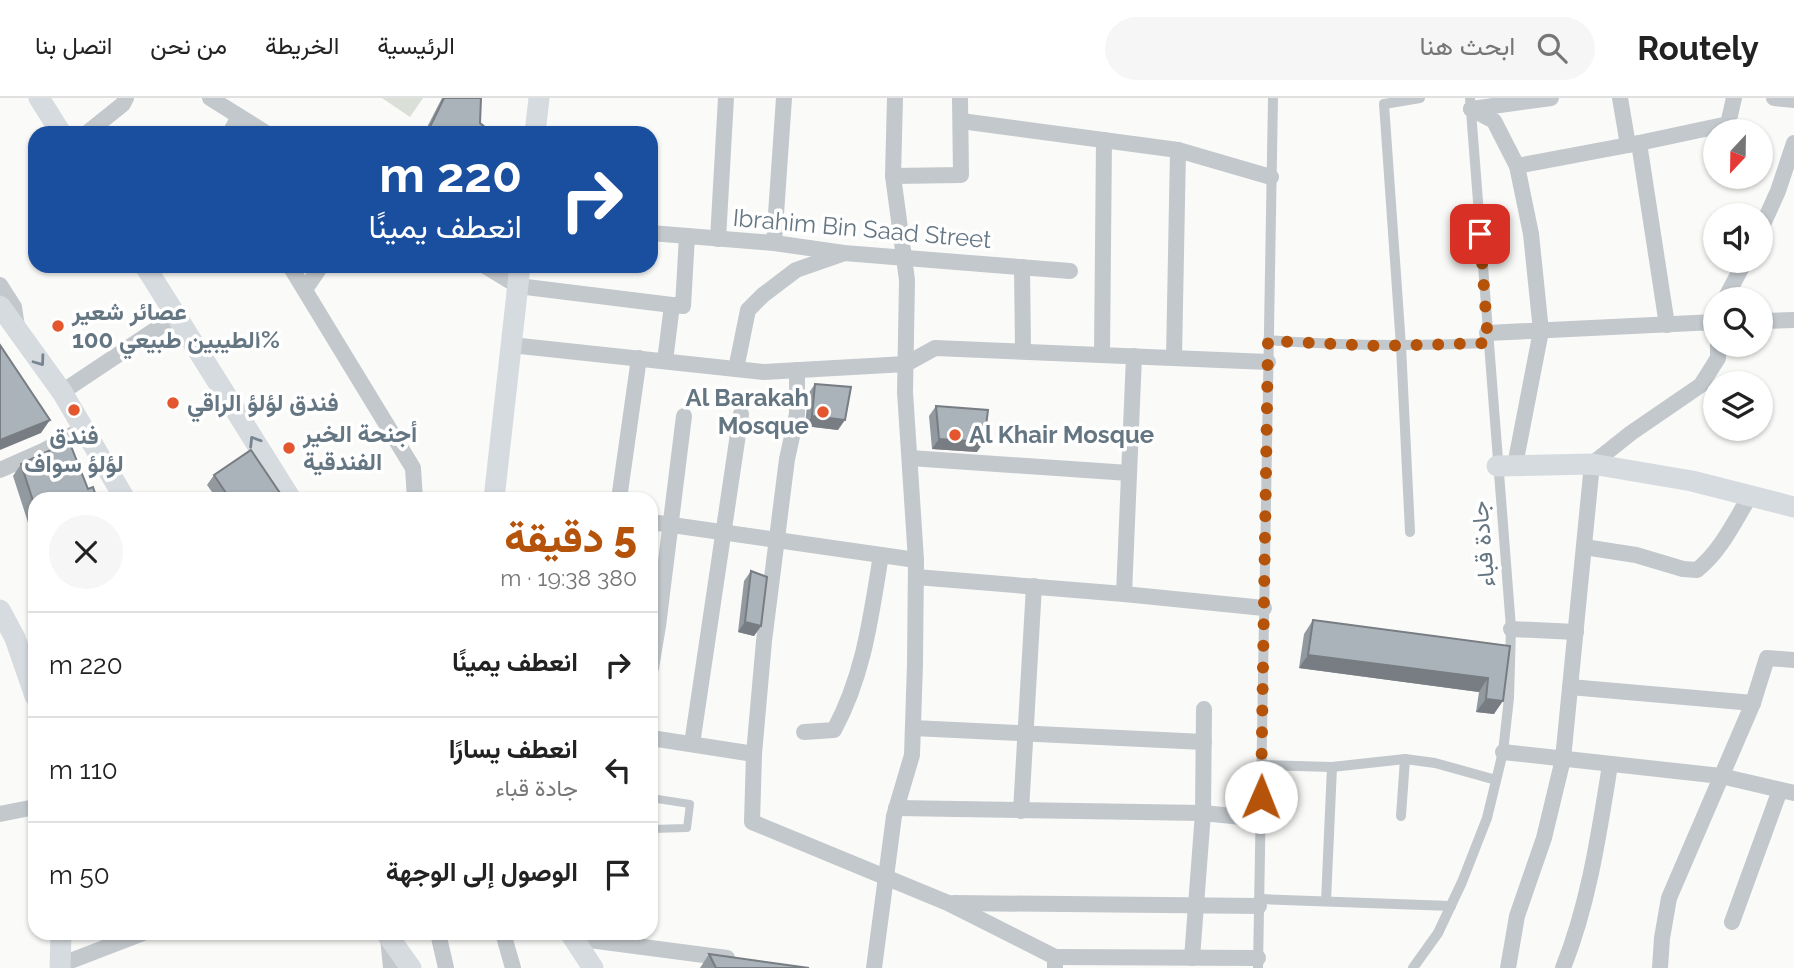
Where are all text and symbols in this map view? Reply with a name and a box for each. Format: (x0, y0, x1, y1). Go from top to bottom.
search box (1105, 17, 1595, 80)
icon: search (1533, 29, 1571, 67)
text: Routely (1637, 29, 1759, 68)
text: اتصل بنا (35, 31, 112, 60)
text: من نحن (150, 31, 227, 60)
text: الخريطة (265, 31, 339, 60)
text: الرئيسية (377, 31, 455, 60)
text: ابحث هنا (1419, 31, 1515, 61)
north arrow (1703, 119, 1773, 189)
map controls (1703, 119, 1773, 441)
text: 220 m (379, 146, 522, 203)
icon: right (546, 154, 637, 245)
street label: Ibrahim Bin Saad Street (732, 203, 992, 254)
button: sound (1703, 203, 1773, 273)
pin (1450, 204, 1510, 264)
text: انعطف يمينًا (369, 208, 522, 245)
icon: arrive (1461, 215, 1499, 253)
button: search (1703, 287, 1773, 357)
place label: عصائر شعير الطيبين طبيعي 100% (71, 297, 280, 360)
marker: عصائر شعير الطيبين طبيعي 100% (50, 318, 66, 334)
one-way arrow (32, 353, 44, 366)
button: layers (1703, 371, 1773, 441)
place label: Al Barakah Mosque (686, 383, 809, 440)
place label: فندق لؤلؤ الراقي (187, 388, 339, 423)
marker: فندق لؤلؤ الراقي (165, 395, 181, 411)
marker: فندق لؤلؤ سواف (66, 402, 82, 418)
marker: Al Barakah Mosque (815, 404, 831, 420)
place label: أجنحة الخير الفندقية (302, 419, 417, 476)
place label: Al Khair Mosque (969, 420, 1154, 449)
place label: فندق لؤلؤ سواف (24, 421, 124, 479)
marker: Al Khair Mosque (947, 427, 963, 443)
one-way arrow (250, 436, 263, 449)
marker: أجنحة الخير الفندقية (281, 440, 297, 456)
street label: جادة قباء (1464, 500, 1501, 588)
text: 5 دقيقة (504, 513, 637, 562)
button: close (49, 515, 123, 589)
text: 380 m · 19:38 (500, 564, 637, 591)
icon: right (599, 646, 637, 684)
text: انعطف يمينًا (452, 647, 578, 677)
text: 220 m (49, 650, 123, 680)
text: انعطف يسارًا (449, 734, 578, 764)
icon: left (599, 751, 637, 789)
text: 110 m (49, 755, 118, 785)
position arrow (1224, 760, 1298, 834)
text: جادة قباء (495, 774, 578, 801)
icon: arrive (599, 856, 637, 894)
text: الوصول إلى الوجهة (386, 857, 578, 887)
text: 50 m (49, 860, 110, 890)

